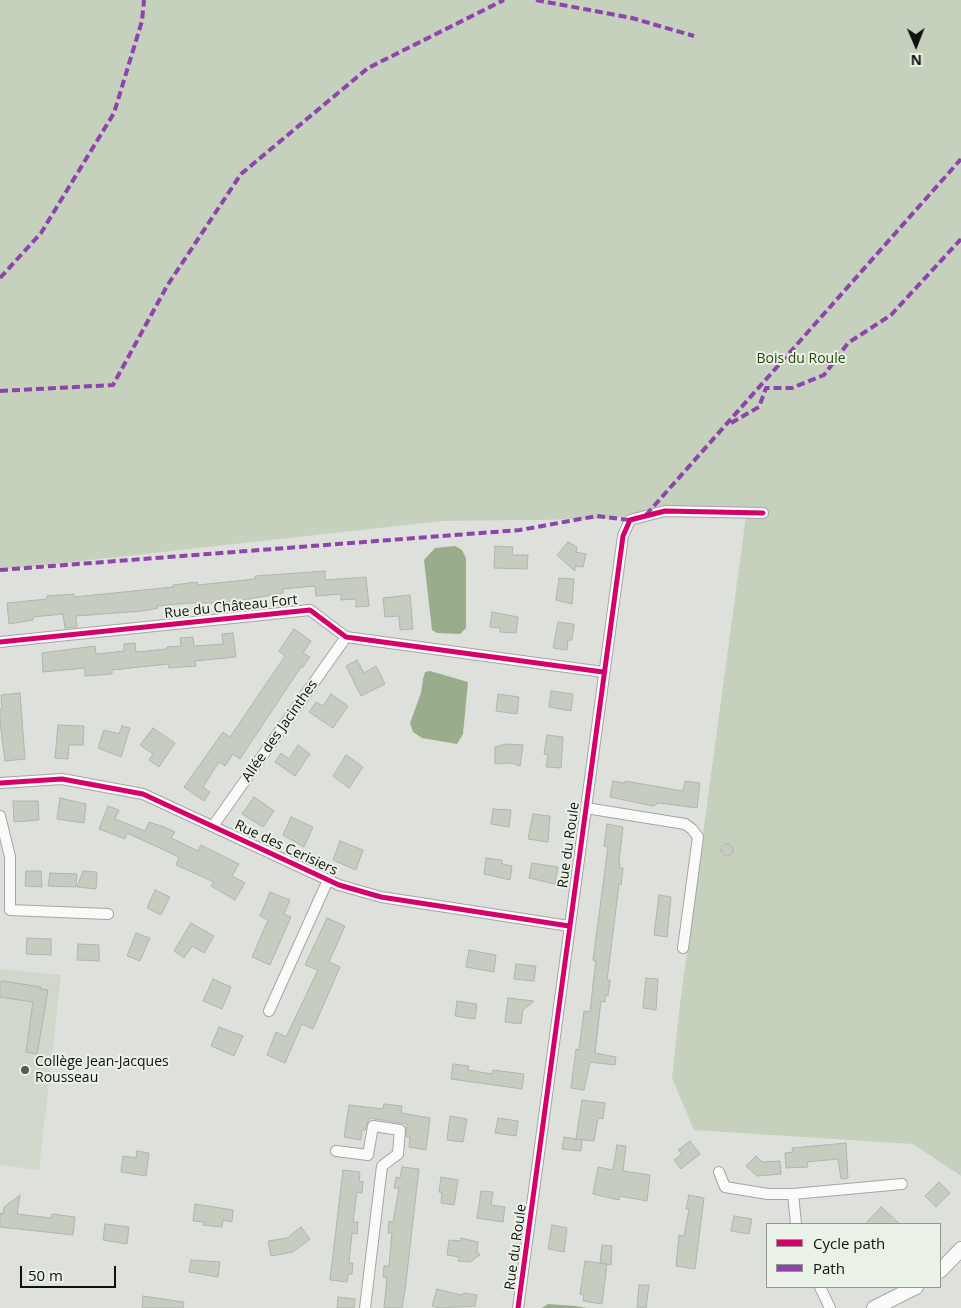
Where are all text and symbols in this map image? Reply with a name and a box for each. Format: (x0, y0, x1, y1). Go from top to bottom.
north arrow (891, 20, 941, 70)
text: N (910, 51, 922, 70)
park label: Bois du Roule (756, 351, 846, 367)
street label: Rue du Château Fort (164, 592, 298, 622)
street label: Allée des Jacinthes (239, 677, 321, 785)
street label: Rue du Roule (555, 801, 583, 889)
street label: Rue des Cerisiers (232, 817, 340, 879)
place label: Collège Jean-Jacques Rousseau (35, 1054, 169, 1086)
marker: Collège Jean-Jacques Rousseau (19, 1064, 31, 1076)
street label: Rue du Roule (502, 1203, 530, 1291)
legend (766, 1223, 941, 1288)
text: Cycle path (813, 1233, 885, 1253)
scale bar (22, 1256, 119, 1288)
text: Path (813, 1258, 845, 1278)
text: 50 m (28, 1265, 63, 1285)

